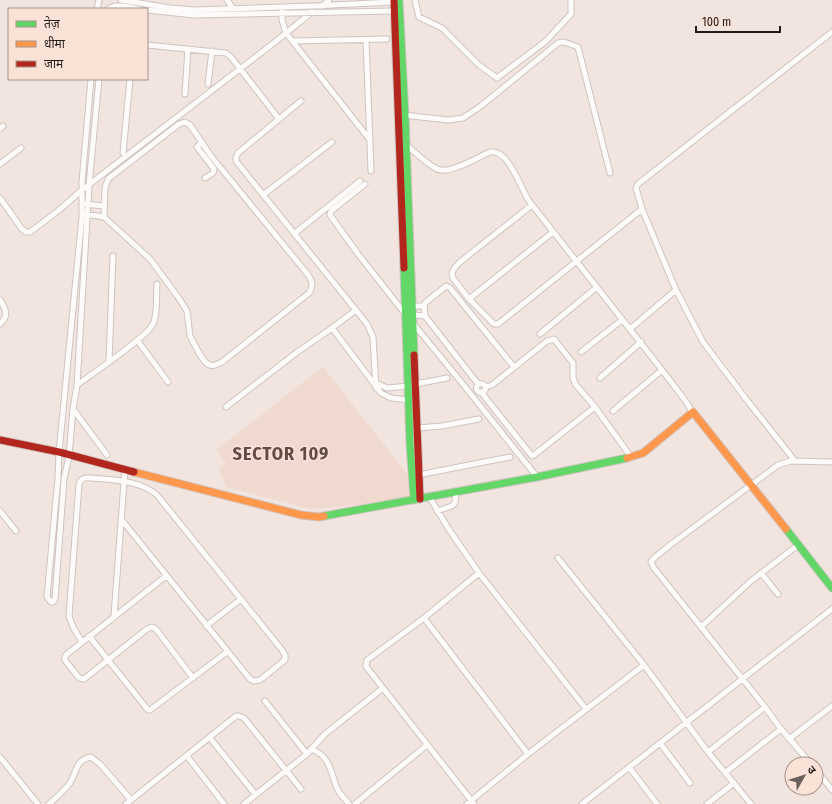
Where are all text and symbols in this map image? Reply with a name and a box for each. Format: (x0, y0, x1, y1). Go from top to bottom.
legend (8, 8, 148, 80)
scale bar (696, 8, 780, 34)
text: 100 m (702, 15, 731, 29)
text: तेज़ (44, 16, 61, 31)
text: धीमा (44, 36, 66, 51)
text: जाम (44, 57, 64, 71)
district label: SECTOR 109 (233, 443, 329, 465)
north arrow (784, 756, 824, 796)
text: उ (804, 763, 819, 777)

